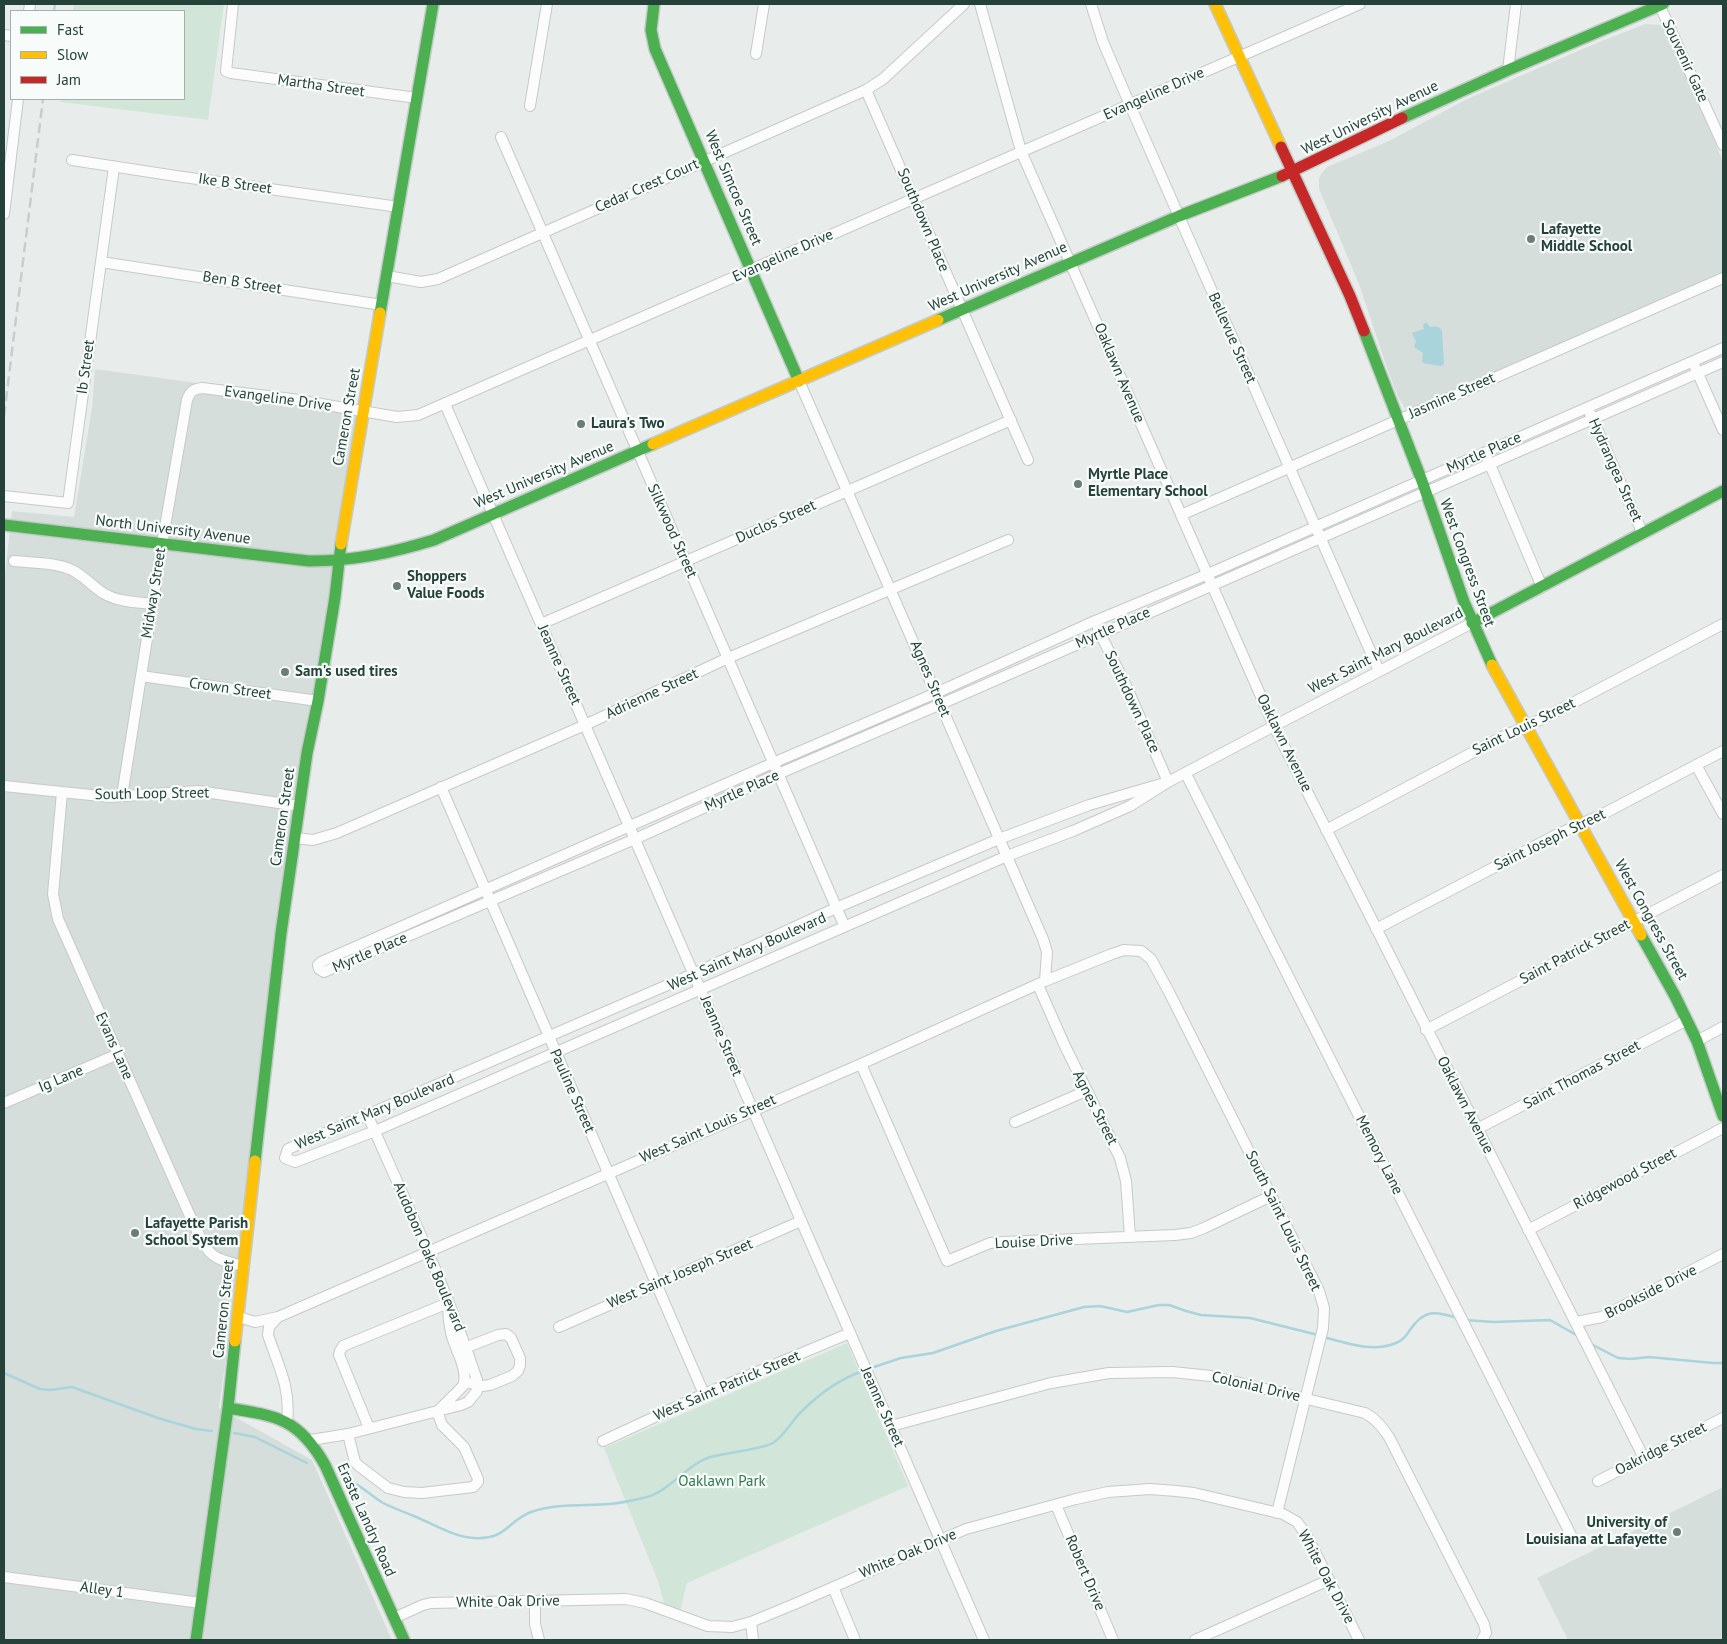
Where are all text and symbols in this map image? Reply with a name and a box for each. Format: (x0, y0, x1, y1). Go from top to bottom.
legend (10, 10, 185, 100)
street label: Souvenir Gate (1658, 17, 1712, 105)
text: Fast (57, 20, 84, 39)
text: Slow (57, 45, 88, 64)
street label: Evangeline Drive (1101, 64, 1207, 124)
text: Jam (57, 70, 81, 89)
street label: Martha Street (276, 71, 366, 101)
street label: West University Avenue (1299, 77, 1441, 159)
street label: West Simcoe Street (701, 128, 765, 248)
street label: Cedar Crest Court (592, 155, 702, 217)
street label: Southdown Place (893, 165, 953, 275)
street label: Ike B Street (197, 170, 273, 198)
place label: Lafayette Middle School (1541, 221, 1632, 256)
street label: Evangeline Drive (730, 226, 836, 286)
marker: Lafayette Middle School (1525, 233, 1537, 245)
street label: West University Avenue (926, 238, 1070, 316)
street label: Ben B Street (201, 268, 283, 298)
street label: Bellevue Street (1204, 290, 1260, 386)
street label: Oaklawn Avenue (1090, 320, 1148, 426)
street label: Ib Street (73, 339, 99, 395)
street label: Cameron Street (330, 367, 364, 467)
street label: Jasmine Street (1406, 369, 1498, 423)
street label: Evangeline Drive (223, 383, 333, 415)
place label: Laura's Two (591, 415, 664, 433)
street label: Hydrangea Street (1584, 415, 1646, 525)
marker: Laura's Two (575, 418, 587, 430)
street label: Myrtle Place (1444, 429, 1524, 477)
street label: West University Avenue (472, 437, 616, 513)
place label: Myrtle Place Elementary School (1088, 466, 1208, 501)
marker: Myrtle Place Elementary School (1072, 478, 1084, 490)
street label: Silkwood Street (643, 481, 701, 581)
street label: Duclos Street (733, 496, 819, 548)
street label: West Congress Street (1435, 497, 1499, 629)
street label: North University Avenue (94, 512, 252, 548)
street label: Midway Street (138, 546, 170, 640)
place label: Shoppers Value Foods (407, 568, 485, 603)
marker: Shoppers Value Foods (391, 580, 403, 592)
street label: Myrtle Place (1073, 604, 1153, 652)
street label: West Saint Mary Boulevard (1306, 604, 1466, 698)
street label: Jeanne Street (533, 622, 585, 708)
street label: Agnes Street (906, 638, 954, 720)
street label: Southdown Place (1100, 648, 1164, 756)
place label: Sam's used tires (295, 663, 398, 681)
street label: Adrienne Street (603, 665, 701, 723)
marker: Sam's used tires (279, 666, 291, 678)
street label: Crown Street (188, 674, 272, 704)
street label: Oaklawn Avenue (1253, 691, 1315, 795)
street label: Saint Louis Street (1470, 694, 1578, 760)
street label: Cameron Street (267, 767, 299, 867)
street label: Myrtle Place (702, 767, 782, 815)
street label: South Loop Street (94, 784, 210, 804)
street label: Saint Joseph Street (1491, 805, 1609, 875)
street label: West Congress Street (1610, 857, 1692, 983)
street label: West Saint Mary Boulevard (665, 909, 829, 995)
street label: Saint Patrick Street (1517, 915, 1633, 989)
street label: Myrtle Place (330, 929, 410, 977)
street label: Jeanne Street (696, 993, 746, 1079)
street label: Evans Lane (91, 1009, 137, 1083)
street label: Saint Thomas Street (1521, 1037, 1643, 1113)
street label: Pauline Street (545, 1046, 599, 1136)
street label: Oaklawn Avenue (1433, 1053, 1497, 1157)
street label: Ig Lane (36, 1062, 86, 1096)
street label: Agnes Street (1069, 1068, 1121, 1148)
street label: West Saint Mary Boulevard (293, 1070, 457, 1154)
street label: West Saint Louis Street (637, 1091, 779, 1167)
street label: Memory Lane (1351, 1112, 1407, 1198)
street label: Ridgewood Street (1571, 1144, 1679, 1214)
street label: South Saint Louis Street (1241, 1148, 1325, 1294)
street label: Audobon Oaks Boulevard (389, 1179, 469, 1335)
place label: Lafayette Parish School System (145, 1215, 248, 1250)
marker: Lafayette Parish School System (129, 1227, 141, 1239)
street label: Louise Drive (994, 1231, 1074, 1253)
street label: West Saint Joseph Street (604, 1235, 756, 1313)
street label: Cameron Street (210, 1259, 238, 1359)
street label: Brookside Drive (1602, 1261, 1700, 1323)
street label: West Saint Patrick Street (651, 1347, 803, 1425)
street label: Jeanne Street (856, 1364, 908, 1450)
street label: Colonial Drive (1210, 1368, 1302, 1406)
street label: Oakridge Street (1612, 1418, 1710, 1480)
street label: Eraste Landry Road (333, 1460, 399, 1580)
park label: Oaklawn Park (678, 1473, 766, 1491)
place label: University of Louisiana at Lafayette (1526, 1514, 1667, 1549)
street label: White Oak Drive (857, 1525, 959, 1583)
marker: University of Louisiana at Lafayette (1671, 1526, 1683, 1538)
street label: White Oak Drive (1294, 1527, 1358, 1627)
street label: Robert Drive (1061, 1533, 1109, 1613)
street label: Alley 1 (79, 1578, 125, 1602)
street label: White Oak Drive (456, 1592, 560, 1612)

